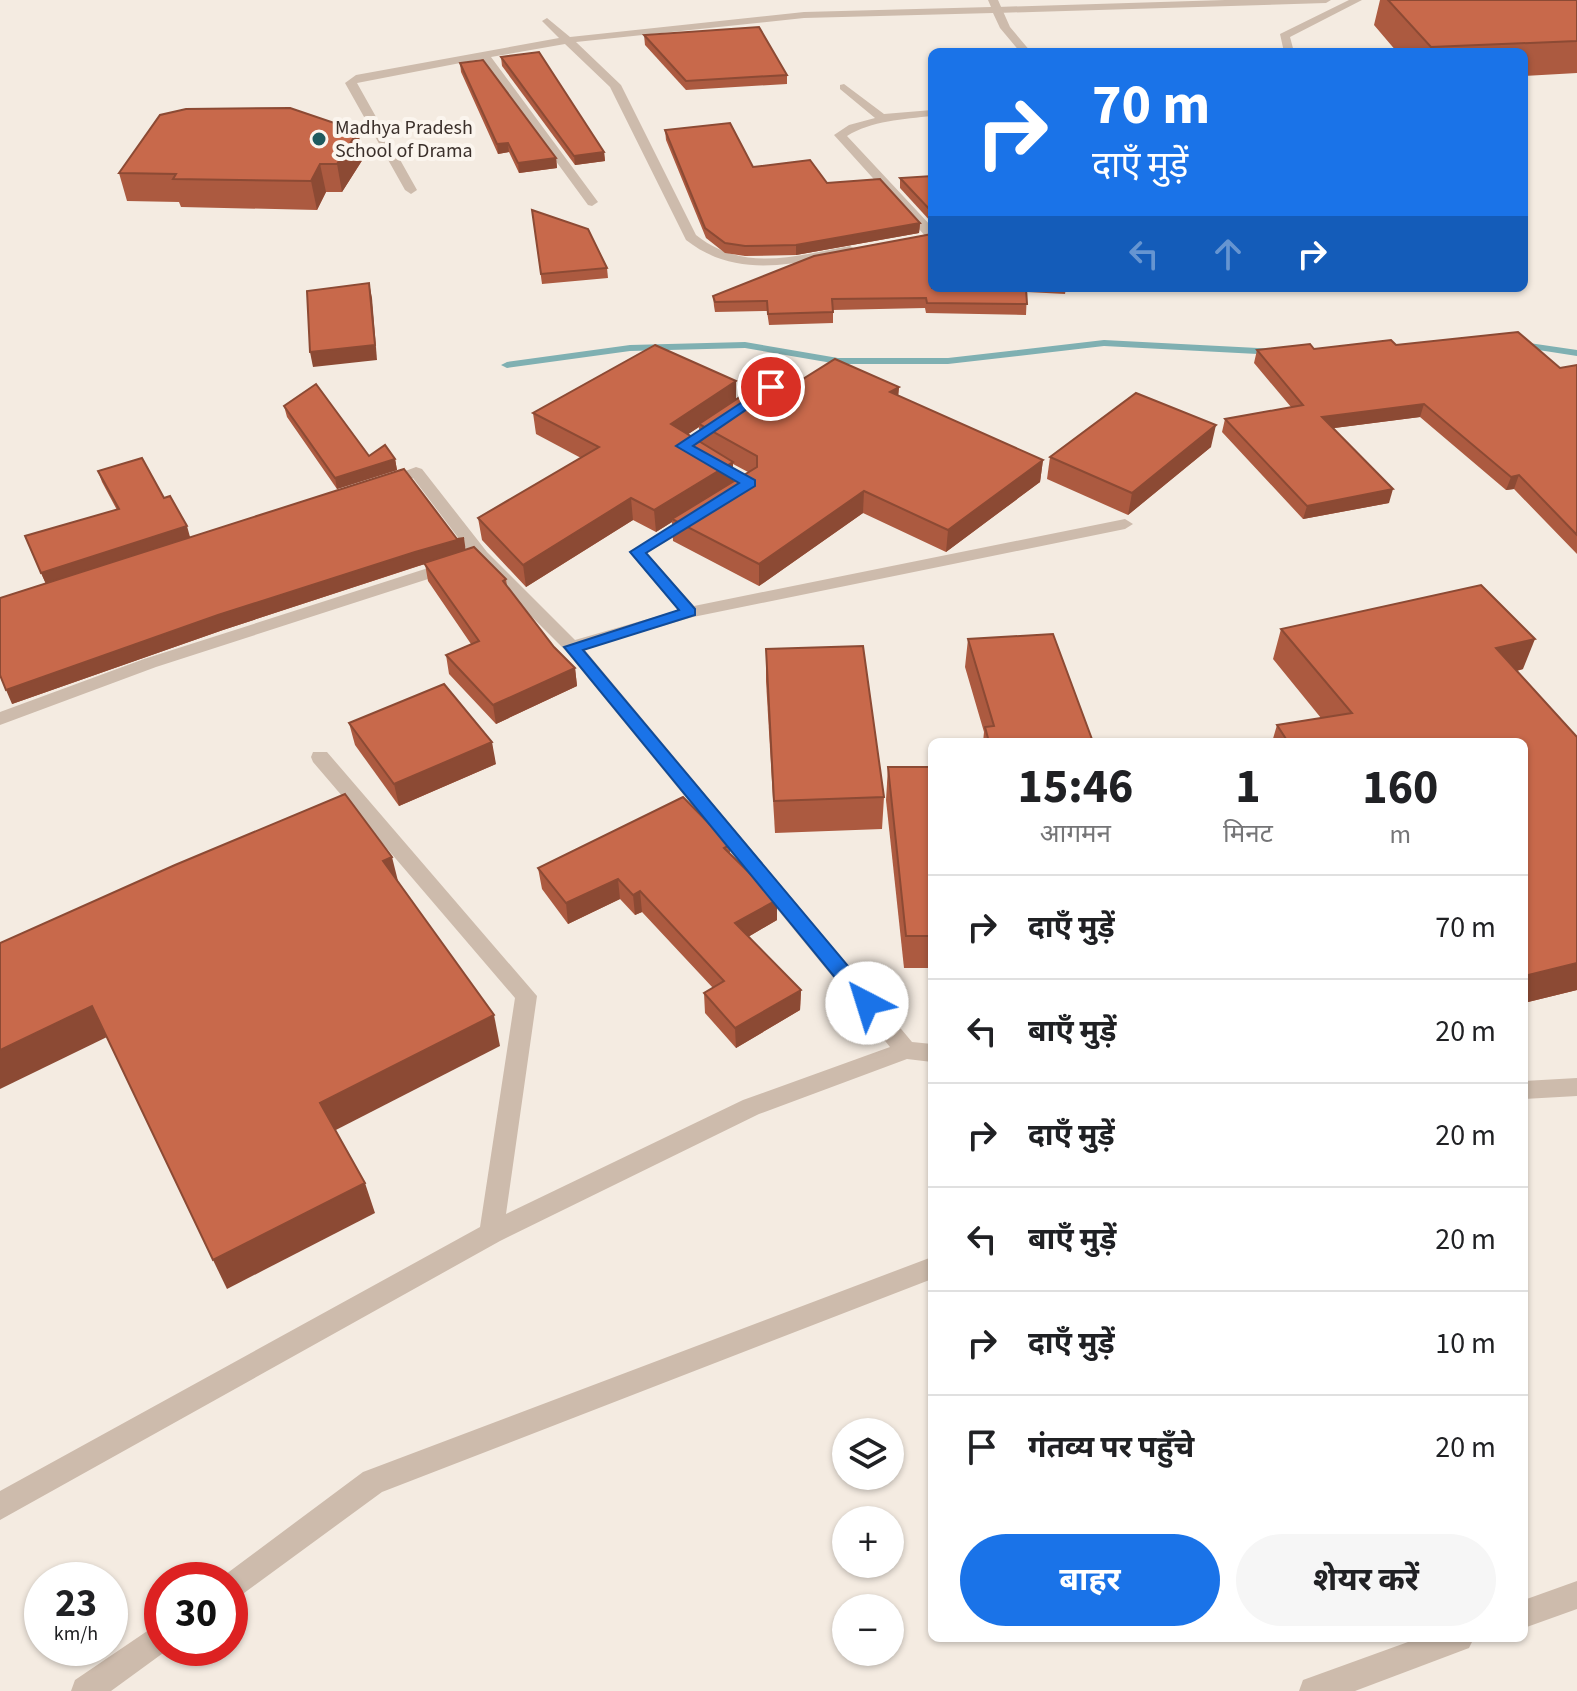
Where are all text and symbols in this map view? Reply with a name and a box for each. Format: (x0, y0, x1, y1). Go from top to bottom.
text: 70 m (1092, 66, 1210, 145)
icon: right (960, 80, 1064, 184)
place label: Madhya Pradesh School of Drama (335, 114, 473, 165)
marker: Madhya Pradesh School of Drama (310, 130, 328, 148)
text: दाएँ मुड़ें (1092, 140, 1188, 191)
icon: left (1122, 232, 1166, 276)
icon: ahead (1206, 232, 1250, 276)
icon: right (1290, 232, 1334, 276)
pin (737, 353, 805, 421)
icon: arrive (749, 365, 793, 409)
text: 15:46 (1018, 753, 1133, 821)
text: 1 (1235, 753, 1261, 821)
text: 160 (1362, 754, 1438, 822)
text: आगमन (1040, 815, 1111, 852)
text: मिनट (1223, 815, 1273, 852)
text: m (1390, 816, 1411, 853)
icon: right (960, 905, 1004, 949)
text: दाएँ मुड़ें (1028, 906, 1115, 949)
text: 70 m (1435, 906, 1496, 949)
position arrow (825, 961, 909, 1045)
icon: left (960, 1009, 1004, 1053)
text: बाएँ मुड़ें (1028, 1010, 1116, 1053)
text: 20 m (1435, 1010, 1496, 1053)
icon: right (960, 1113, 1004, 1157)
text: दाएँ मुड़ें (1028, 1114, 1115, 1157)
text: 20 m (1435, 1114, 1496, 1157)
icon: left (960, 1217, 1004, 1261)
text: बाएँ मुड़ें (1028, 1218, 1116, 1261)
text: 20 m (1435, 1218, 1496, 1261)
icon: right (960, 1321, 1004, 1365)
text: दाएँ मुड़ें (1028, 1322, 1115, 1365)
text: 10 m (1435, 1322, 1496, 1365)
map controls (832, 1418, 904, 1666)
button: layers (832, 1418, 904, 1490)
icon: arrive (960, 1425, 1004, 1469)
text: गंतव्य पर पहुँचे (1028, 1426, 1194, 1469)
text: 20 m (1435, 1426, 1496, 1469)
button: + (832, 1506, 904, 1578)
button: बाहर (960, 1534, 1220, 1626)
button: शेयर करें (1236, 1534, 1496, 1626)
speed limit sign: 30 (144, 1562, 248, 1666)
text: 23 (55, 1575, 97, 1632)
button: − (832, 1594, 904, 1666)
text: km/h (54, 1620, 98, 1648)

